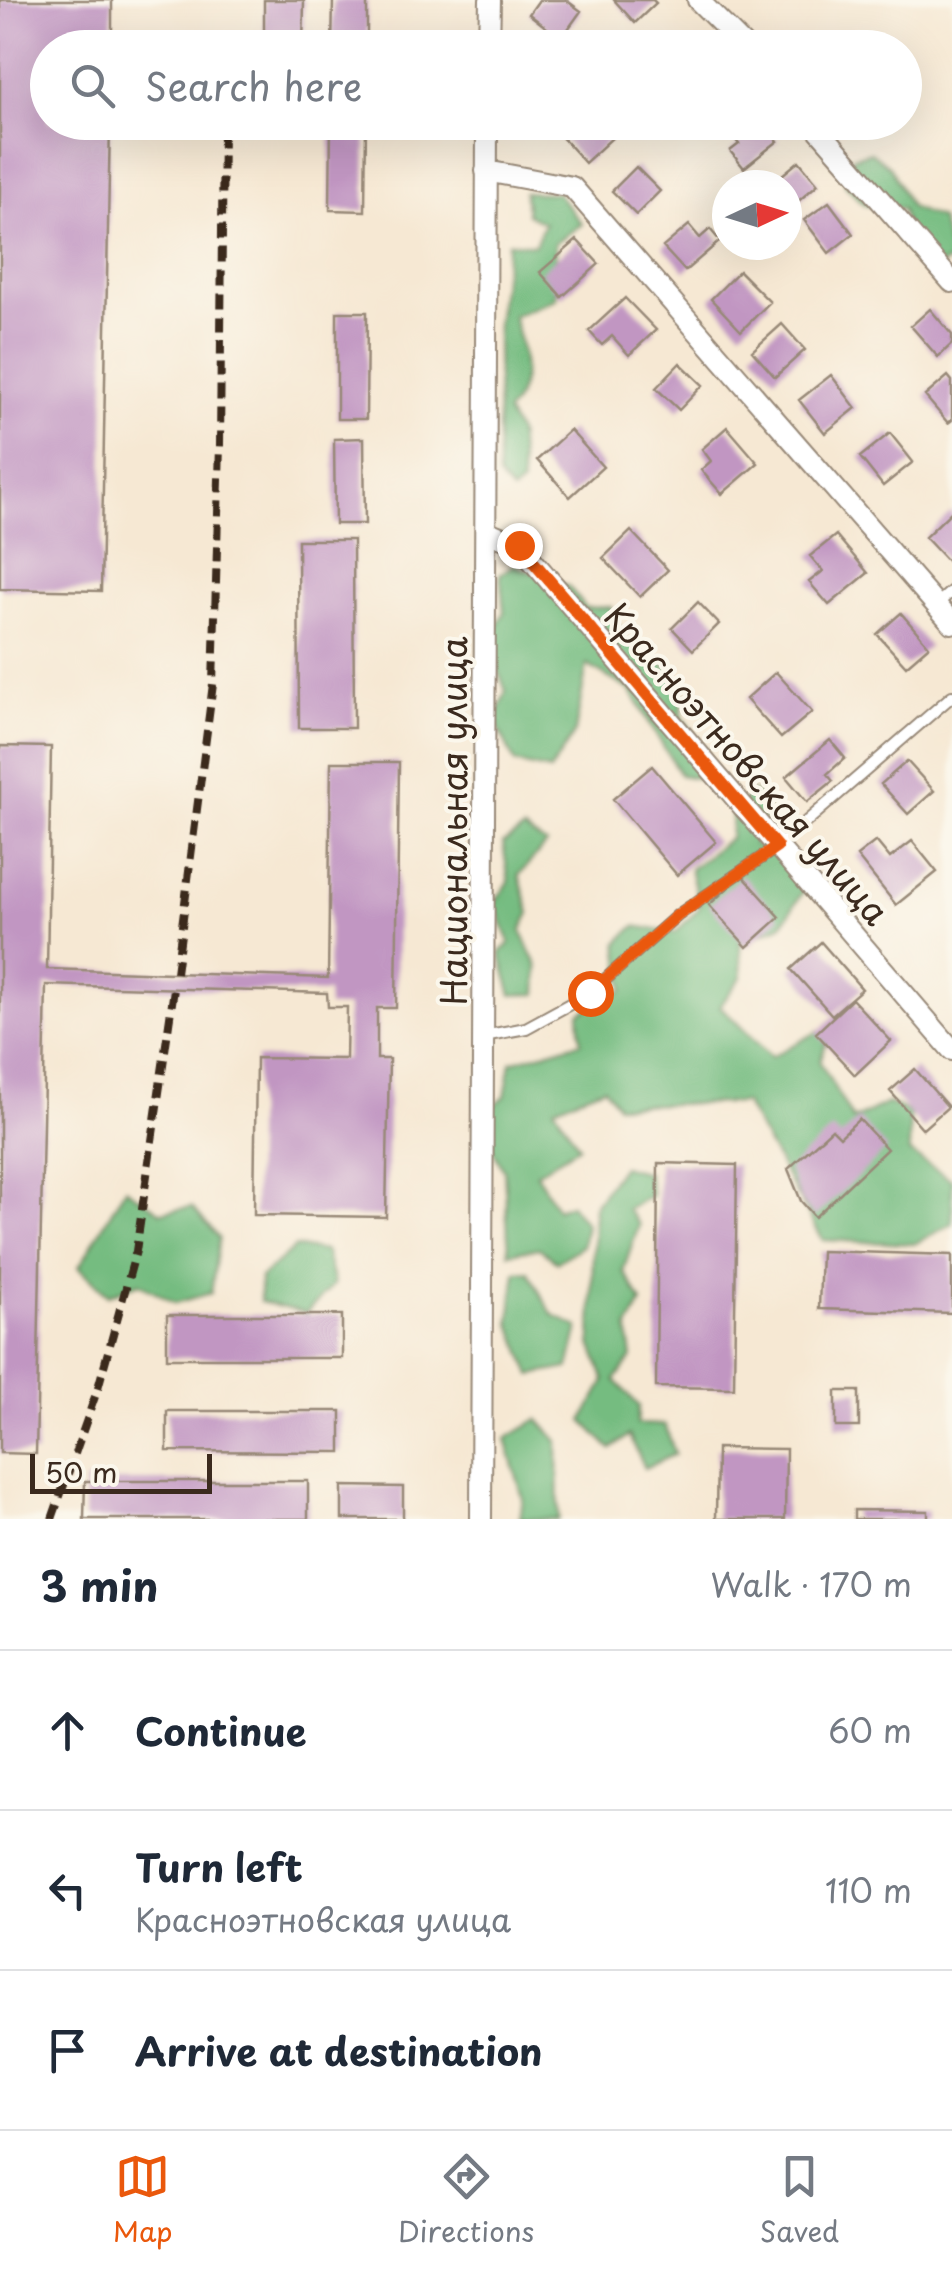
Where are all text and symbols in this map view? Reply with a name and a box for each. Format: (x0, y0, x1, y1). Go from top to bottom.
search box (30, 30, 922, 140)
text: Search here (145, 57, 362, 114)
icon: search (65, 58, 120, 113)
north arrow (712, 170, 802, 260)
route end (497, 523, 543, 569)
street label: Красноэтновская улица (593, 590, 903, 936)
street label: Национальная улица (426, 636, 479, 1006)
route start (568, 971, 614, 1017)
scale bar (30, 1449, 212, 1494)
text: 50 m (45, 1450, 118, 1493)
text: 3 min (40, 1553, 158, 1616)
text: Walk · 170 m (710, 1560, 912, 1608)
text: Continue (135, 1702, 306, 1759)
icon: ahead (40, 1703, 95, 1758)
text: 60 m (828, 1706, 912, 1754)
text: Turn left (135, 1838, 303, 1895)
icon: left (40, 1863, 95, 1918)
text: 110 m (825, 1866, 912, 1914)
text: Красноэтновская улица (135, 1895, 511, 1943)
text: Arrive at destination (135, 2022, 543, 2079)
icon: arrive (40, 2023, 95, 2078)
tab: Map (113, 2149, 173, 2252)
tab: Directions (398, 2149, 534, 2252)
tab: Saved (760, 2149, 839, 2252)

